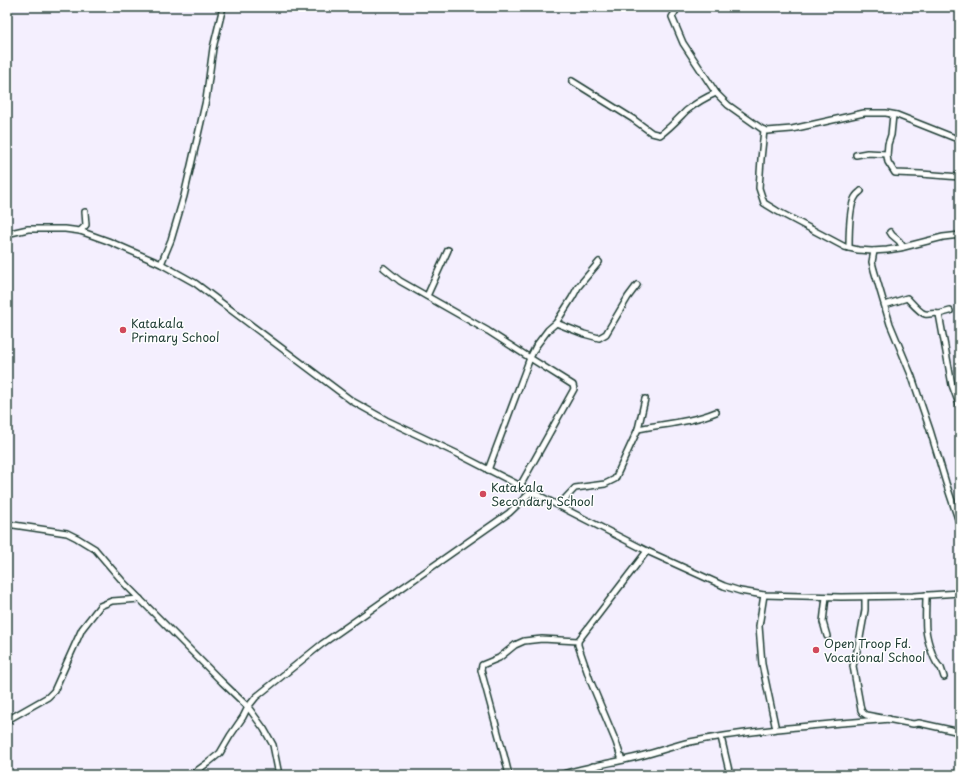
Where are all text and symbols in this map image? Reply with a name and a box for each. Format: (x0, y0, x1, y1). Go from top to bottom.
place label: Katakala Primary School (131, 314, 219, 346)
marker: Katakala Primary School (118, 325, 128, 335)
place label: Katakala Secondary School (491, 478, 594, 510)
marker: Katakala Secondary School (478, 489, 488, 499)
place label: Open Troop Fd. Vocational School (824, 634, 926, 666)
marker: Open Troop Fd. Vocational School (811, 645, 821, 655)

